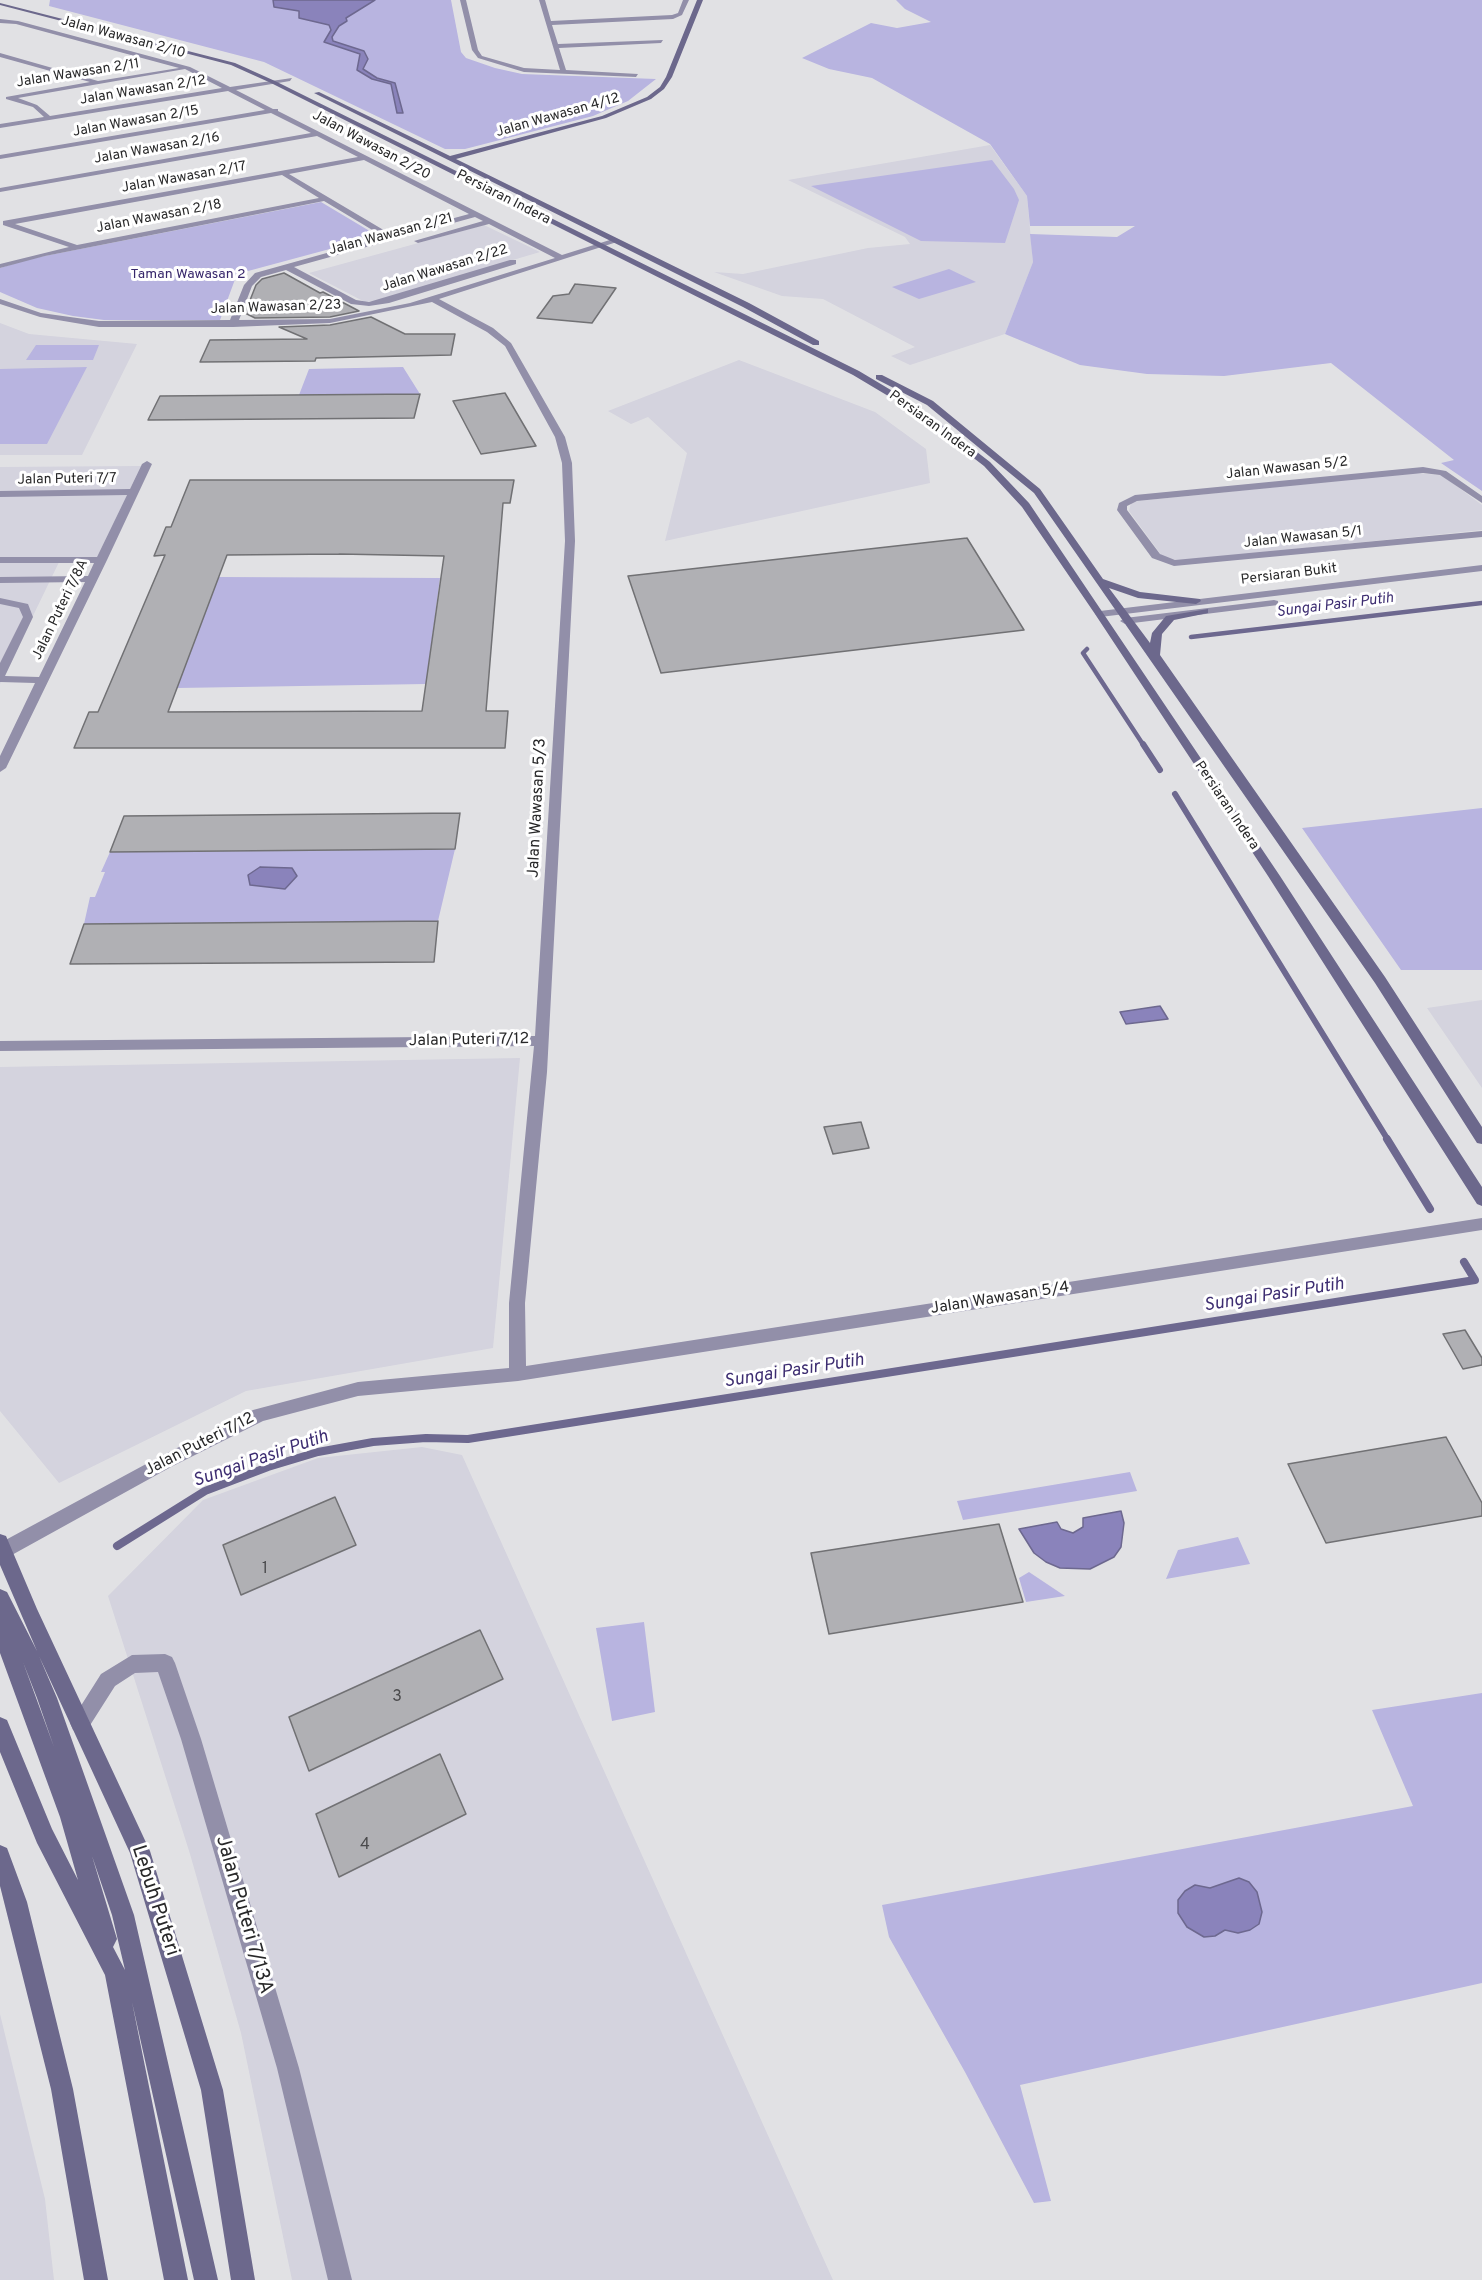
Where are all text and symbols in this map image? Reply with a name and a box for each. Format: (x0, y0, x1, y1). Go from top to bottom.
street label: Jalan Wawasan 2/10 (59, 13, 187, 63)
street label: Jalan Wawasan 2/11 (15, 56, 141, 92)
street label: Jalan Wawasan 2/12 (79, 73, 207, 109)
street label: Jalan Wawasan 4/12 (494, 90, 622, 142)
street label: Jalan Wawasan 2/15 (72, 103, 200, 141)
street label: Jalan Wawasan 2/20 (309, 108, 433, 184)
street label: Jalan Wawasan 2/16 (93, 130, 221, 168)
street label: Jalan Wawasan 2/17 (120, 159, 248, 197)
street label: Persiaran Indera (453, 167, 553, 229)
street label: Jalan Wawasan 2/18 (95, 197, 223, 237)
street label: Jalan Wawasan 2/21 (327, 210, 455, 260)
street label: Jalan Wawasan 2/22 (380, 242, 510, 296)
park label: Taman Wawasan 2 (130, 267, 246, 283)
street label: Jalan Wawasan 2/23 (210, 297, 342, 319)
street label: Persiaran Indera (885, 388, 979, 462)
street label: Jalan Wawasan 5/2 (1225, 454, 1349, 484)
street label: Jalan Puteri 7/7 (17, 471, 117, 489)
street label: Jalan Wawasan 5/1 (1243, 523, 1363, 553)
street label: Jalan Puteri 7/8A (29, 557, 93, 663)
street label: Persiaran Bukit (1240, 561, 1338, 589)
water label: Sungai Pasir Putih (1275, 590, 1395, 622)
street label: Jalan Wawasan 5/3 (525, 738, 551, 878)
street label: Persiaran Indera (1190, 758, 1262, 854)
street label: Jalan Puteri 7/12 (409, 1030, 529, 1052)
water label: Sungai Pasir Putih (1202, 1274, 1346, 1318)
street label: Jalan Wawasan 5/4 (929, 1279, 1071, 1319)
water label: Sungai Pasir Putih (722, 1350, 866, 1394)
street label: Jalan Puteri 7/12 (142, 1409, 258, 1481)
water label: Sungai Pasir Putih (191, 1427, 331, 1493)
house number: 1 (262, 1560, 268, 1580)
house number: 3 (392, 1688, 402, 1708)
street label: Jalan Puteri 7/13A (209, 1833, 277, 1997)
house number: 4 (360, 1836, 370, 1856)
street label: Lebuh Puteri (125, 1843, 183, 1959)

